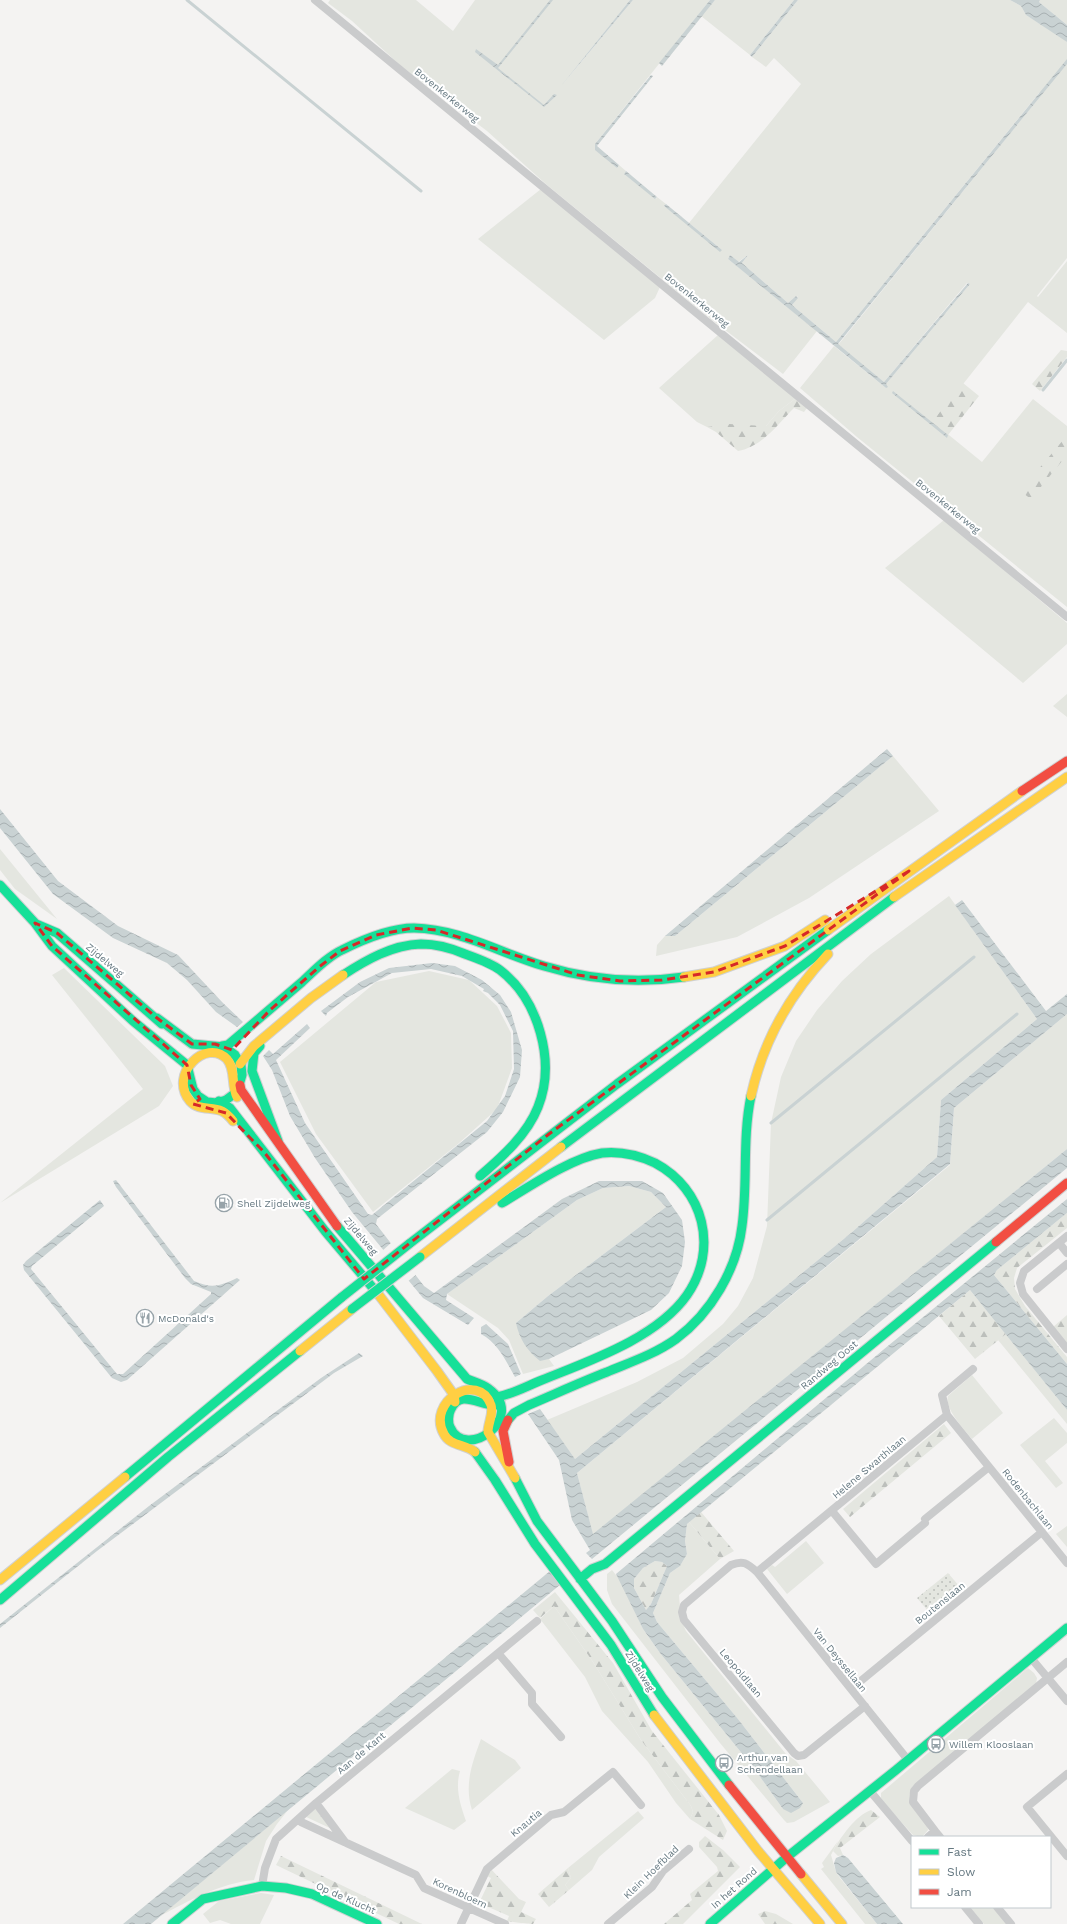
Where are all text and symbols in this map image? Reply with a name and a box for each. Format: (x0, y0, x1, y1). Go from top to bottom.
street label: Bovenkerkerweg (413, 66, 482, 125)
street label: Bovenkerkerweg (663, 271, 732, 330)
street label: Bovenkerkerweg (914, 477, 983, 536)
street label: Zijdelweg (84, 941, 127, 979)
fuel station icon: Shell Zijdelweg (214, 1193, 234, 1213)
place label: Shell Zijdelweg (237, 1198, 311, 1209)
street label: Zijdelweg (342, 1215, 380, 1258)
restaurant icon: McDonald's (135, 1308, 155, 1328)
place label: McDonald's (158, 1313, 214, 1324)
street label: Randweg Oost (798, 1338, 860, 1392)
street label: Helene Swarthlaan (830, 1433, 908, 1501)
street label: Rodenbachlaan (1000, 1466, 1056, 1532)
street label: Boutenslaan (913, 1580, 967, 1626)
street label: Van Deyssellaan (811, 1626, 869, 1694)
street label: Leopoldlaan (718, 1647, 764, 1699)
street label: Zijdelweg (623, 1649, 657, 1694)
street label: Aan de Kant (335, 1729, 388, 1776)
bus stop icon: Willem Klooslaan (926, 1734, 946, 1754)
place label: Willem Klooslaan (949, 1739, 1034, 1750)
place label: Arthur van Schendellaan (737, 1752, 803, 1775)
bus stop icon: Arthur van Schendellaan (714, 1753, 734, 1773)
street label: Knautia (508, 1807, 544, 1839)
legend (911, 1836, 1051, 1908)
street label: Klein Hoefblad (621, 1843, 681, 1901)
text: Fast (947, 1845, 972, 1859)
street label: In het Rond (709, 1865, 759, 1911)
text: Slow (947, 1865, 975, 1879)
street label: Korenbloem (431, 1876, 489, 1910)
street label: Op de Klucht (314, 1880, 378, 1916)
text: Jam (947, 1885, 972, 1899)

